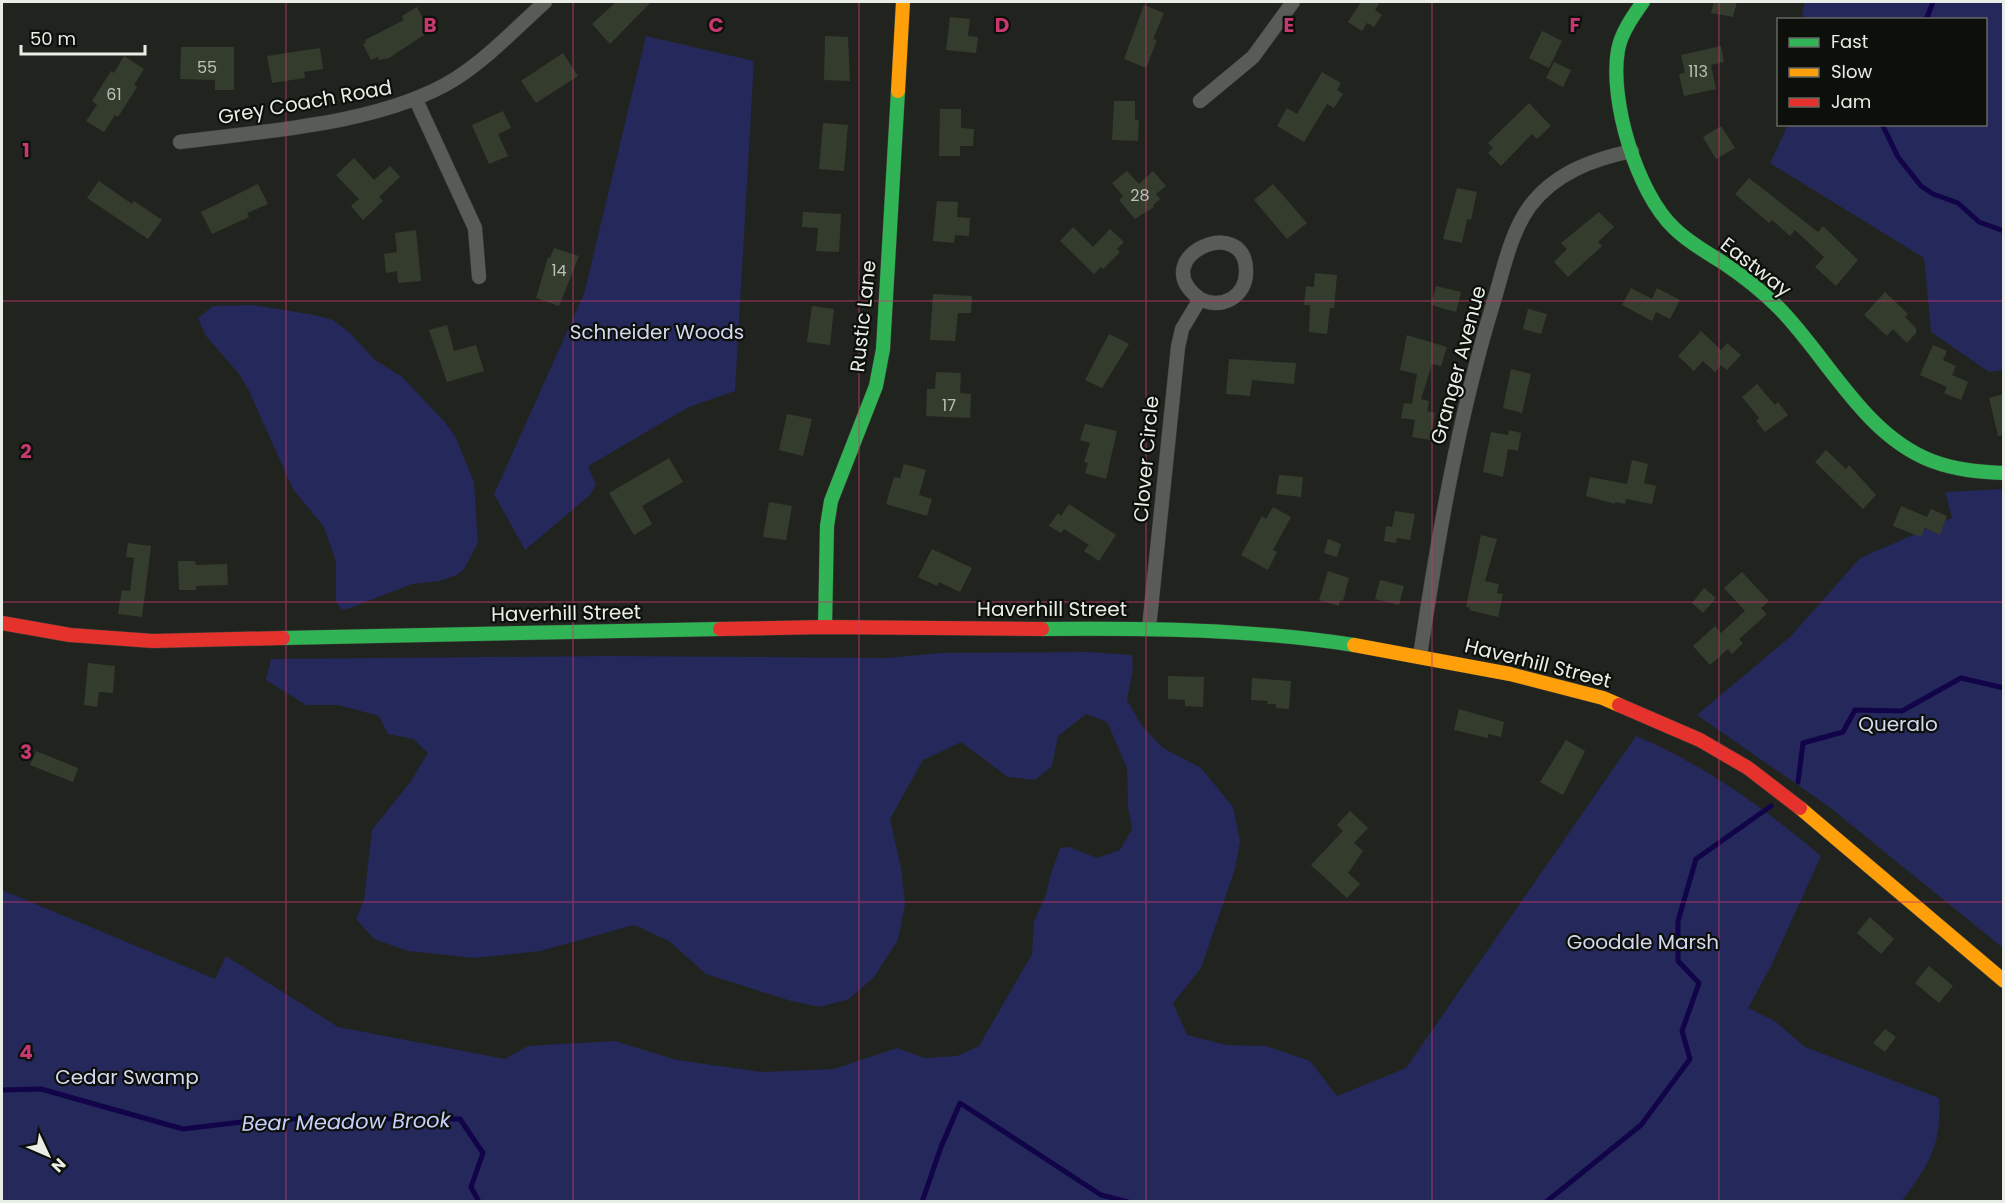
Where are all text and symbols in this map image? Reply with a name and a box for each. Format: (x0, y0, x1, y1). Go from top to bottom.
text: B (423, 11, 437, 39)
text: C (708, 11, 724, 39)
text: D (995, 11, 1009, 39)
text: E (1284, 11, 1294, 39)
text: F (1570, 11, 1581, 39)
scale bar (21, 18, 146, 56)
legend (1777, 18, 1987, 126)
text: 50 m (30, 26, 76, 51)
text: Fast (1831, 29, 1868, 54)
house number: 55 (197, 56, 217, 79)
text: Slow (1831, 59, 1873, 84)
house number: 113 (1688, 60, 1708, 83)
street label: Grey Coach Road (216, 73, 394, 131)
house number: 61 (106, 83, 122, 106)
text: Jam (1831, 89, 1871, 114)
text: 1 (22, 136, 30, 164)
house number: 28 (1130, 184, 1150, 207)
street label: Eastway (1715, 231, 1797, 303)
house number: 14 (551, 259, 567, 282)
street label: Rustic Lane (843, 259, 883, 373)
street label: Granger Avenue (1423, 283, 1493, 447)
park label: Schneider Woods (570, 318, 744, 346)
house number: 17 (942, 394, 956, 417)
street label: Clover Circle (1127, 395, 1165, 523)
text: 2 (20, 437, 32, 465)
street label: Haverhill Street (977, 595, 1127, 623)
street label: Haverhill Street (491, 598, 641, 628)
street label: Haverhill Street (1462, 631, 1614, 695)
park label: Queralo (1858, 710, 1938, 738)
text: 3 (20, 738, 32, 766)
park label: Goodale Marsh (1567, 928, 1719, 956)
text: 4 (19, 1038, 33, 1066)
park label: Cedar Swamp (55, 1063, 199, 1091)
water label: Bear Meadow Brook (241, 1105, 452, 1138)
north arrow (18, 1125, 78, 1185)
text: N (46, 1153, 71, 1177)

